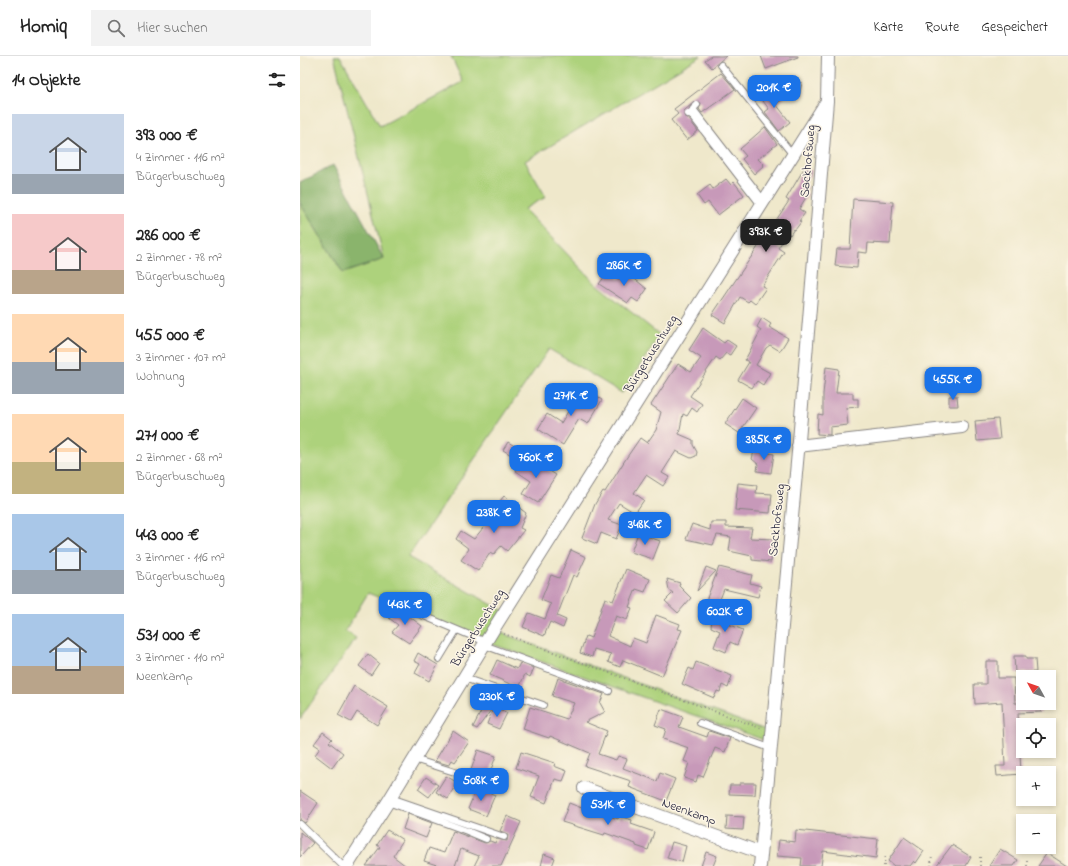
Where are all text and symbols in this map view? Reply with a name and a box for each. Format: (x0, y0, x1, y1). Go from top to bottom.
search box (91, 10, 371, 46)
text: Homiq (20, 14, 67, 41)
icon: search (105, 17, 127, 39)
text: Hier suchen (137, 17, 208, 39)
text: Karte (874, 17, 903, 38)
text: Route (925, 17, 959, 38)
text: Gespeichert (981, 17, 1048, 38)
text: 14 Objekte (12, 68, 80, 93)
icon: filters (266, 69, 288, 91)
pin: 201K € (741, 75, 807, 109)
text: 201K € (757, 78, 791, 97)
text: 393 000 € (136, 123, 198, 148)
street label: Sackhofsweg (795, 124, 822, 198)
icon: home (44, 130, 92, 178)
text: 4 Zimmer · 116 m² (136, 148, 225, 167)
text: Bürgerbuschweg (136, 167, 225, 186)
pin: 393K € (733, 219, 799, 253)
text: 393K € (749, 222, 783, 241)
text: 286 000 € (136, 223, 201, 248)
icon: home (44, 230, 92, 278)
text: 2 Zimmer · 78 m² (136, 248, 222, 267)
pin: 286K € (591, 253, 657, 287)
text: 286K € (606, 256, 642, 275)
text: Bürgerbuschweg (136, 267, 225, 286)
street label: Bürgerbuschweg (619, 311, 684, 398)
text: 455 000 € (136, 323, 205, 348)
icon: home (44, 330, 92, 378)
text: 3 Zimmer · 107 m² (136, 348, 226, 367)
text: Wohnung (136, 367, 185, 386)
pin: 455K € (920, 367, 986, 401)
text: 455K € (934, 370, 972, 389)
pin: 271K € (538, 383, 604, 417)
text: 271K € (554, 386, 588, 405)
text: 271 000 € (136, 423, 199, 448)
pin: 385K € (731, 427, 797, 461)
icon: home (44, 430, 92, 478)
text: 385K € (746, 430, 782, 449)
pin: 760K € (503, 445, 569, 479)
text: 2 Zimmer · 68 m² (136, 448, 223, 467)
text: 760K € (518, 448, 554, 467)
text: Bürgerbuschweg (136, 467, 225, 486)
street label: Sackhofsweg (764, 483, 791, 557)
pin: 238K € (461, 500, 527, 534)
text: 238K € (476, 503, 512, 522)
pin: 348K € (612, 512, 678, 546)
text: 348K € (628, 515, 662, 534)
text: 443 000 € (136, 523, 199, 548)
icon: home (44, 530, 92, 578)
text: 3 Zimmer · 116 m² (136, 548, 225, 567)
text: Bürgerbuschweg (136, 567, 225, 586)
street label: Bürgerbuschweg (446, 585, 511, 672)
pin: 443K € (372, 592, 438, 626)
text: 443K € (388, 595, 422, 614)
pin: 602K € (692, 599, 758, 633)
text: 602K € (707, 602, 743, 621)
text: 531 000 € (136, 623, 201, 648)
icon: home (44, 630, 92, 678)
text: 3 Zimmer · 110 m² (136, 648, 225, 667)
text: Neenkamp (136, 667, 193, 686)
north arrow (1016, 670, 1056, 710)
map controls (1016, 670, 1056, 854)
pin: 230K € (464, 684, 530, 718)
text: 230K € (479, 687, 515, 706)
button: locate (1016, 718, 1056, 758)
button: + (1016, 766, 1056, 806)
pin: 508K € (448, 768, 514, 802)
text: 508K € (463, 771, 499, 790)
pin: 531K € (575, 792, 641, 826)
street label: Neenkamp (659, 793, 719, 831)
text: 531K € (590, 795, 626, 814)
button: − (1016, 814, 1056, 854)

